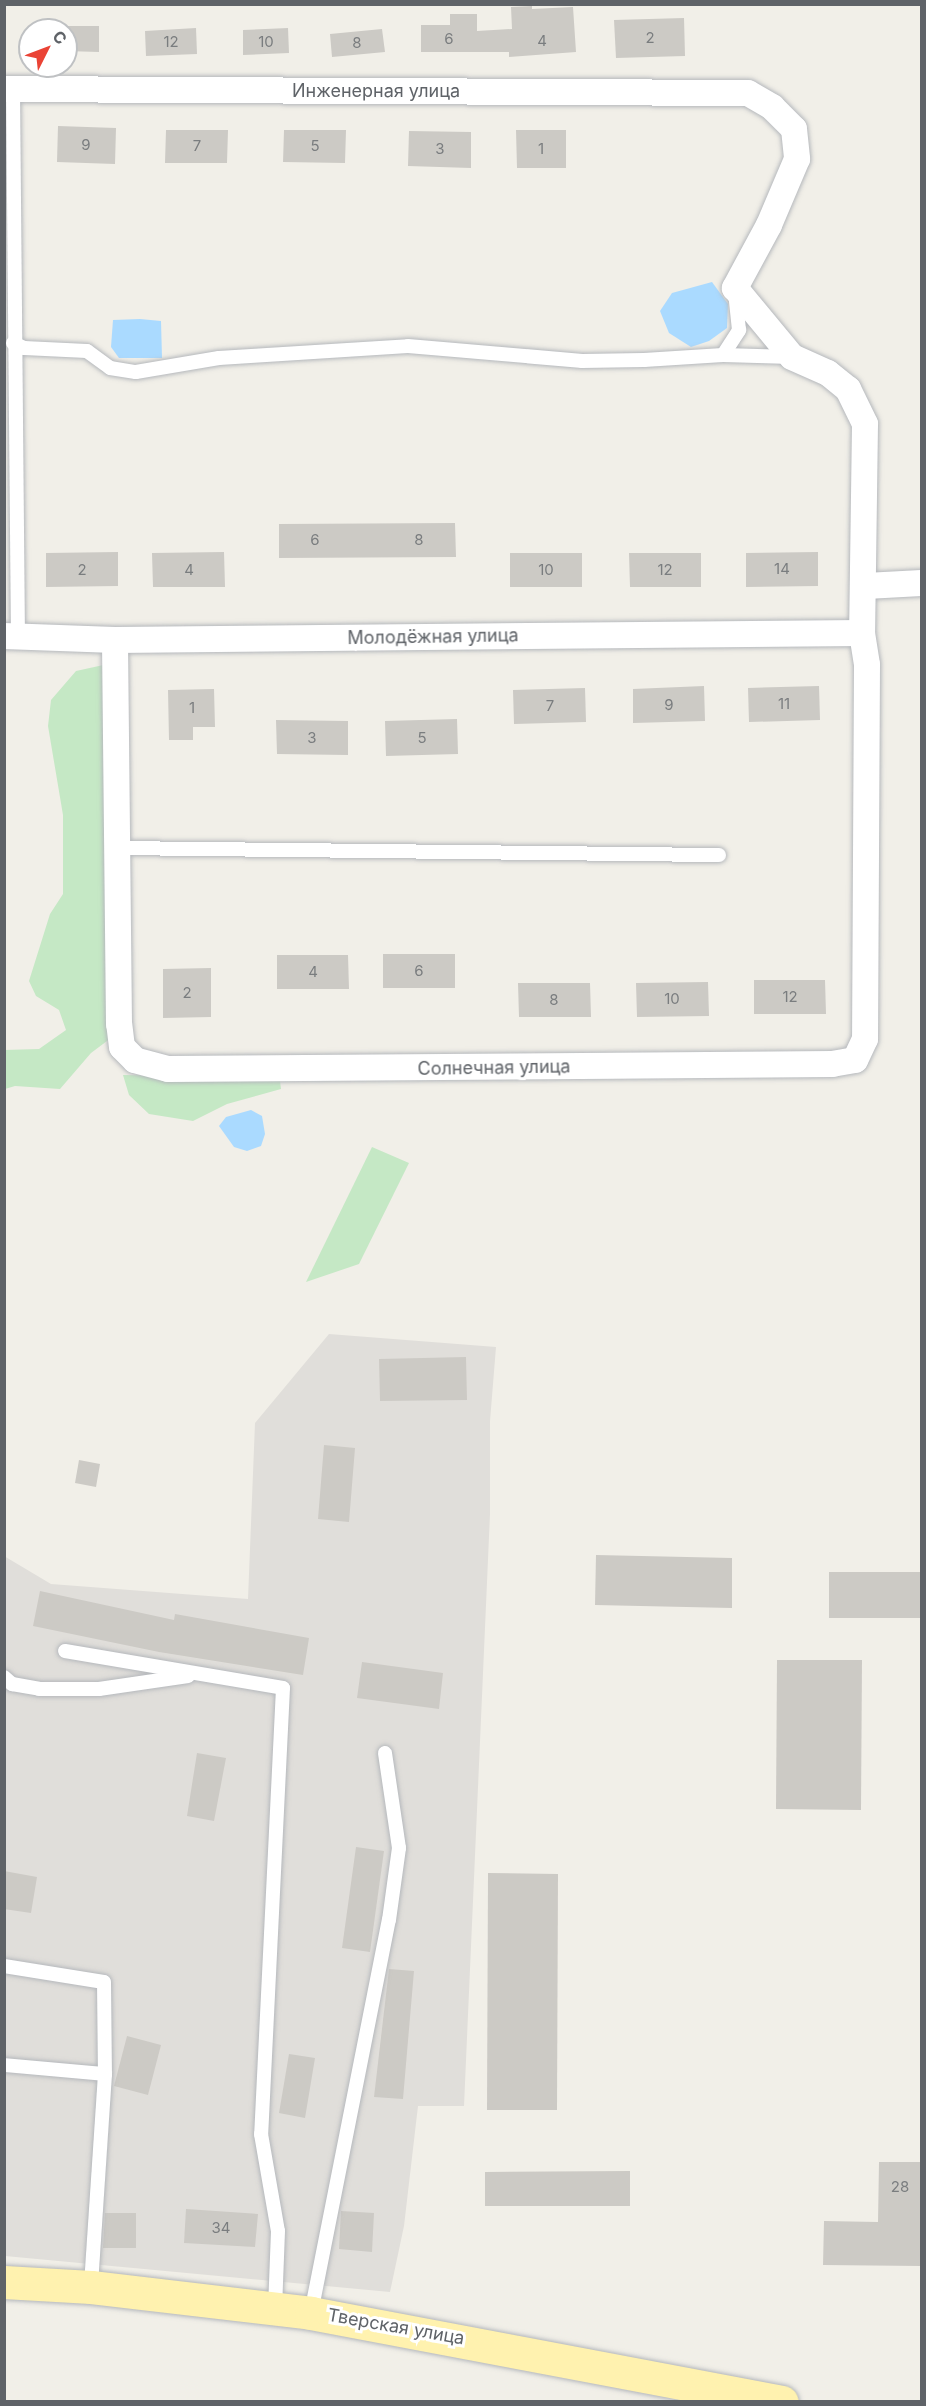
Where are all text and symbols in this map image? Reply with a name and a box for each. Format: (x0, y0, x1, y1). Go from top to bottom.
north arrow (18, 18, 78, 78)
text: С (48, 26, 71, 48)
house number: 2 (645, 29, 655, 47)
house number: 6 (444, 30, 454, 48)
house number: 4 (537, 32, 547, 50)
house number: 12 (163, 33, 179, 51)
house number: 10 (258, 33, 274, 51)
house number: 8 (352, 34, 362, 52)
street label: Инженерная улица (292, 80, 460, 102)
house number: 9 (81, 136, 91, 154)
house number: 7 (193, 137, 201, 155)
house number: 5 (310, 137, 320, 155)
house number: 3 (435, 140, 445, 158)
house number: 1 (538, 140, 544, 158)
house number: 6 (310, 531, 320, 549)
house number: 8 (414, 531, 424, 549)
house number: 14 (774, 560, 790, 578)
house number: 2 (77, 561, 87, 579)
house number: 4 (184, 561, 194, 579)
house number: 10 (538, 561, 554, 579)
house number: 12 (657, 561, 673, 579)
street label: Молодёжная улица (347, 625, 519, 649)
house number: 11 (778, 695, 790, 713)
house number: 9 (664, 696, 674, 714)
house number: 7 (546, 697, 554, 715)
house number: 1 (189, 699, 195, 717)
house number: 3 (307, 729, 317, 747)
house number: 5 (417, 729, 427, 747)
house number: 6 (414, 962, 424, 980)
house number: 4 (308, 963, 318, 981)
house number: 2 (182, 984, 192, 1002)
house number: 12 (782, 988, 798, 1006)
house number: 10 (664, 990, 680, 1008)
house number: 8 (549, 991, 559, 1009)
street label: Солнечная улица (417, 1056, 571, 1080)
house number: 28 (891, 2178, 909, 2196)
house number: 34 (212, 2219, 230, 2237)
street label: Тверская улица (326, 2304, 466, 2350)

